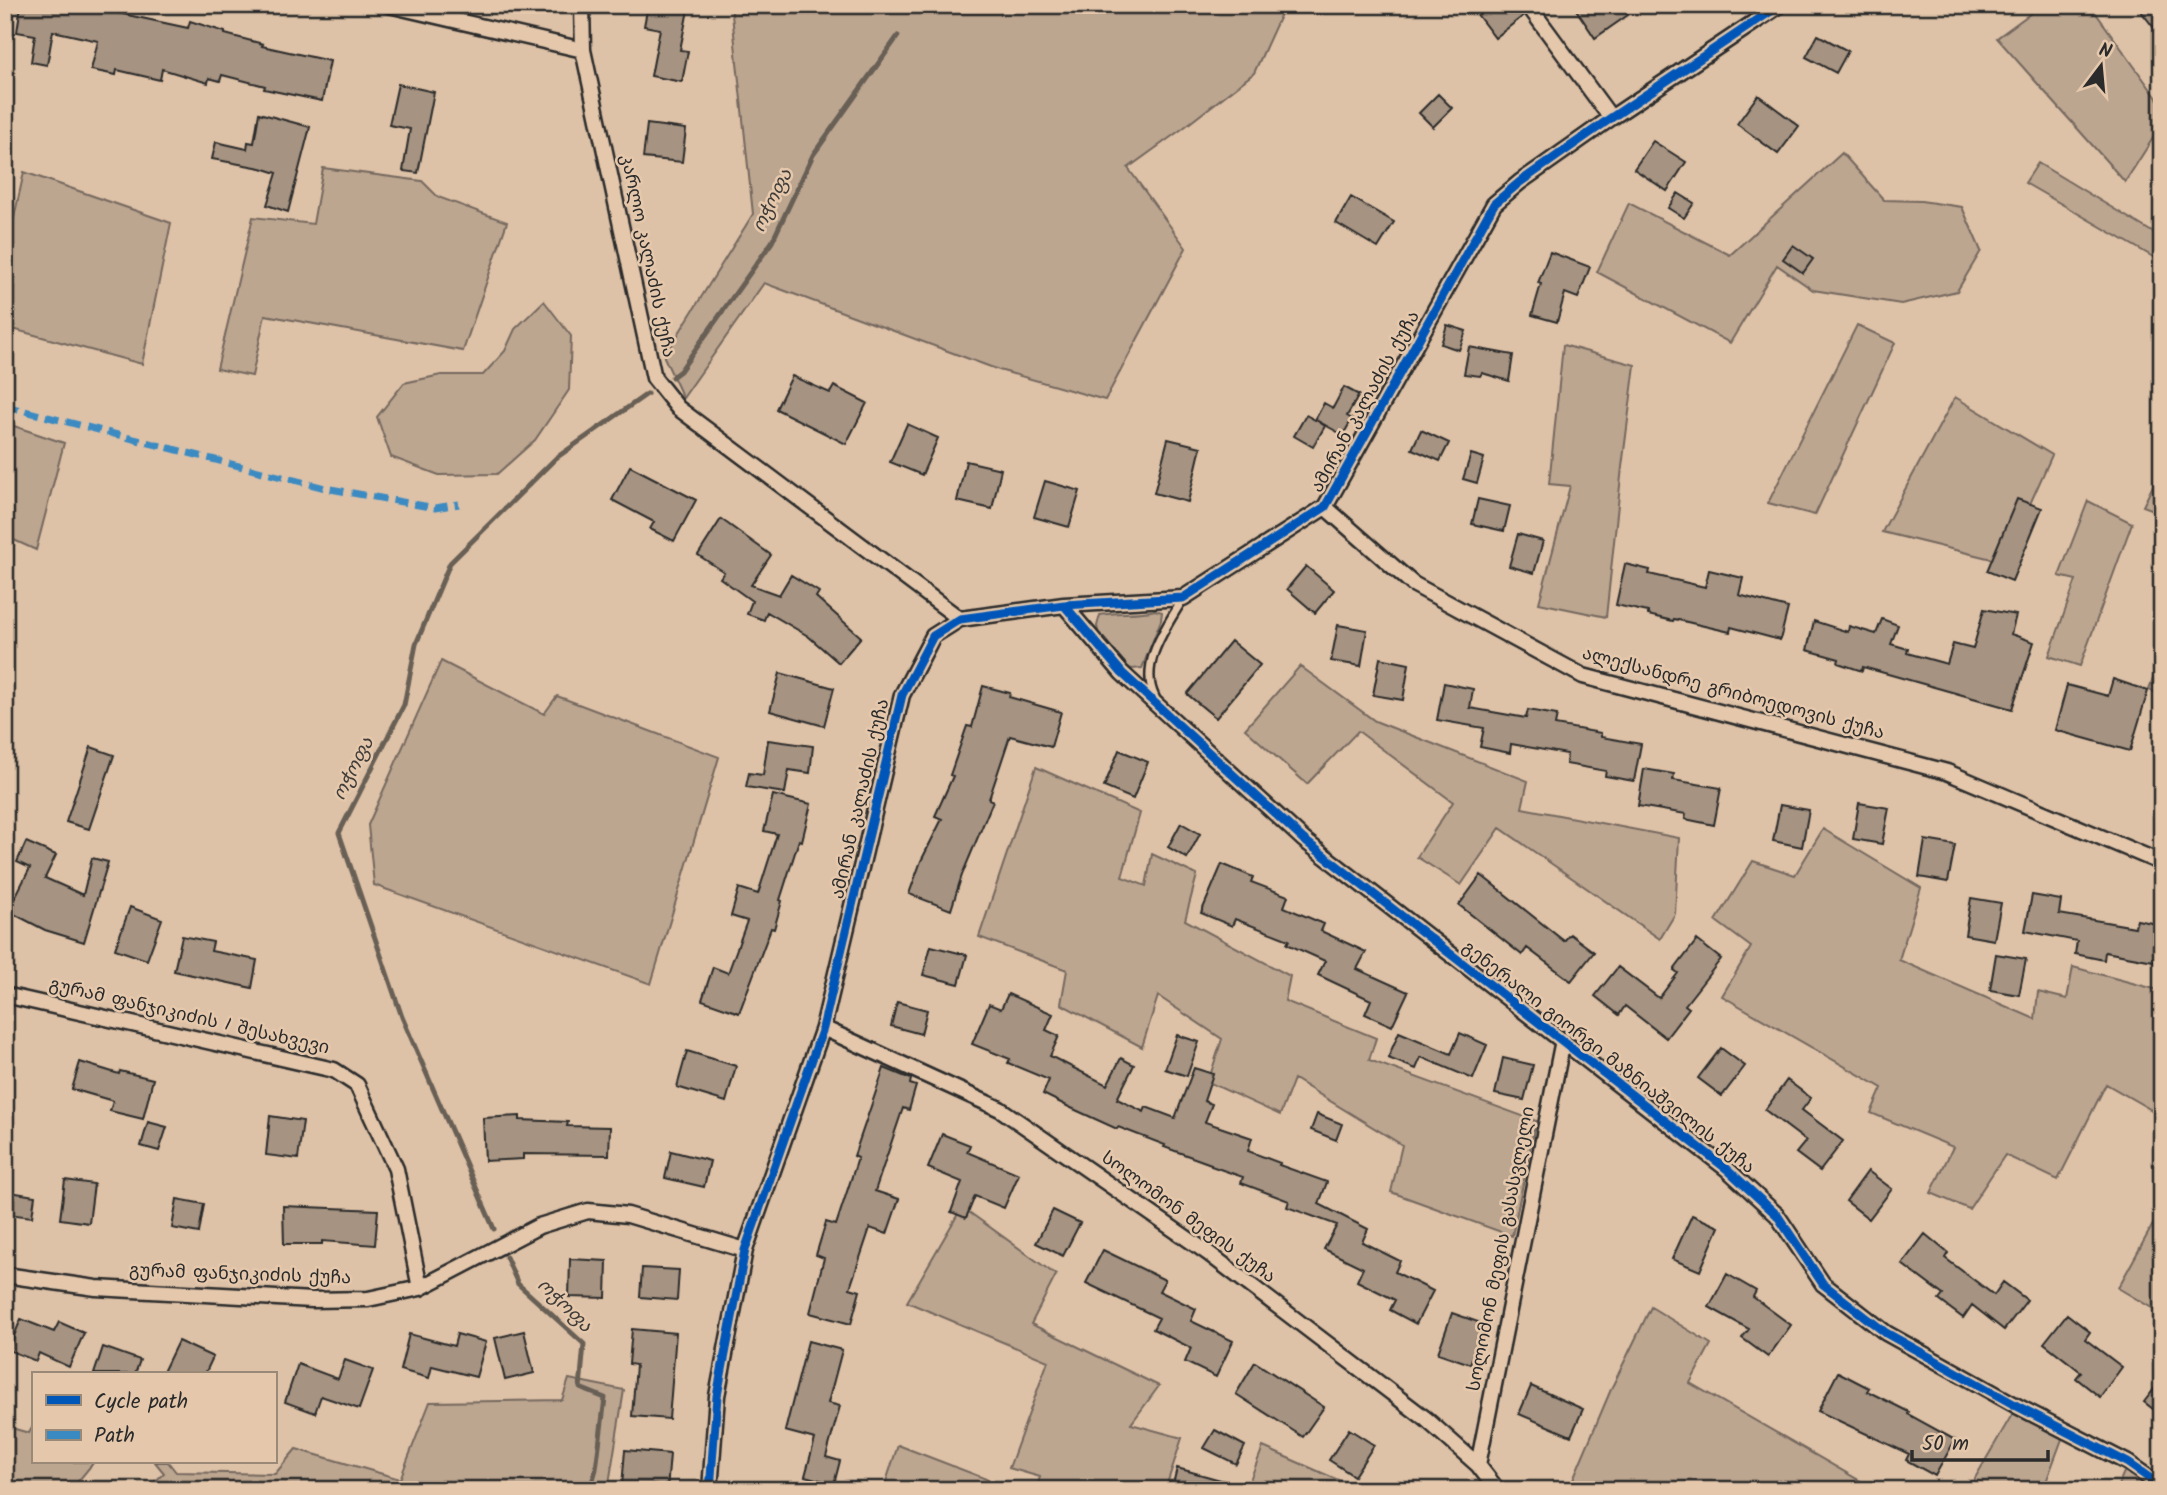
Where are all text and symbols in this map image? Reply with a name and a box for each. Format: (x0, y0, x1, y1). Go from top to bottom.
north arrow (2066, 32, 2136, 102)
text: N (2095, 36, 2115, 68)
street label: კარლო კალაძის ქუჩა (611, 152, 683, 360)
water label: ოჭოფა (745, 164, 802, 238)
street label: ამირან კალაძის ქუჩა (1304, 306, 1428, 498)
street label: ალექსანდრე გრიბოედოვის ქუჩა (1579, 640, 1887, 748)
street label: ამირან კალაძის ქუჩა (824, 696, 898, 902)
water label: ოჭოფა (325, 732, 383, 806)
street label: გენერალი გიორგი მაზნიაშვილის ქუჩა (1455, 934, 1761, 1182)
street label: გურამ ფანჯიკიძის I შესახვევი (46, 971, 332, 1063)
street label: სოლომონ მეფის გასასვლელი (1460, 1104, 1544, 1394)
street label: სოლომონ მეფის ქუჩა (1095, 1145, 1281, 1291)
street label: გურამ ფანჯიკიძის ქუჩა (128, 1257, 352, 1293)
water label: ოჭოფა (529, 1272, 599, 1341)
legend (32, 1372, 276, 1464)
text: Cycle path (94, 1386, 188, 1419)
scale bar (1912, 1418, 2048, 1462)
text: Path (94, 1420, 135, 1453)
text: 50 m (1922, 1428, 1969, 1461)

